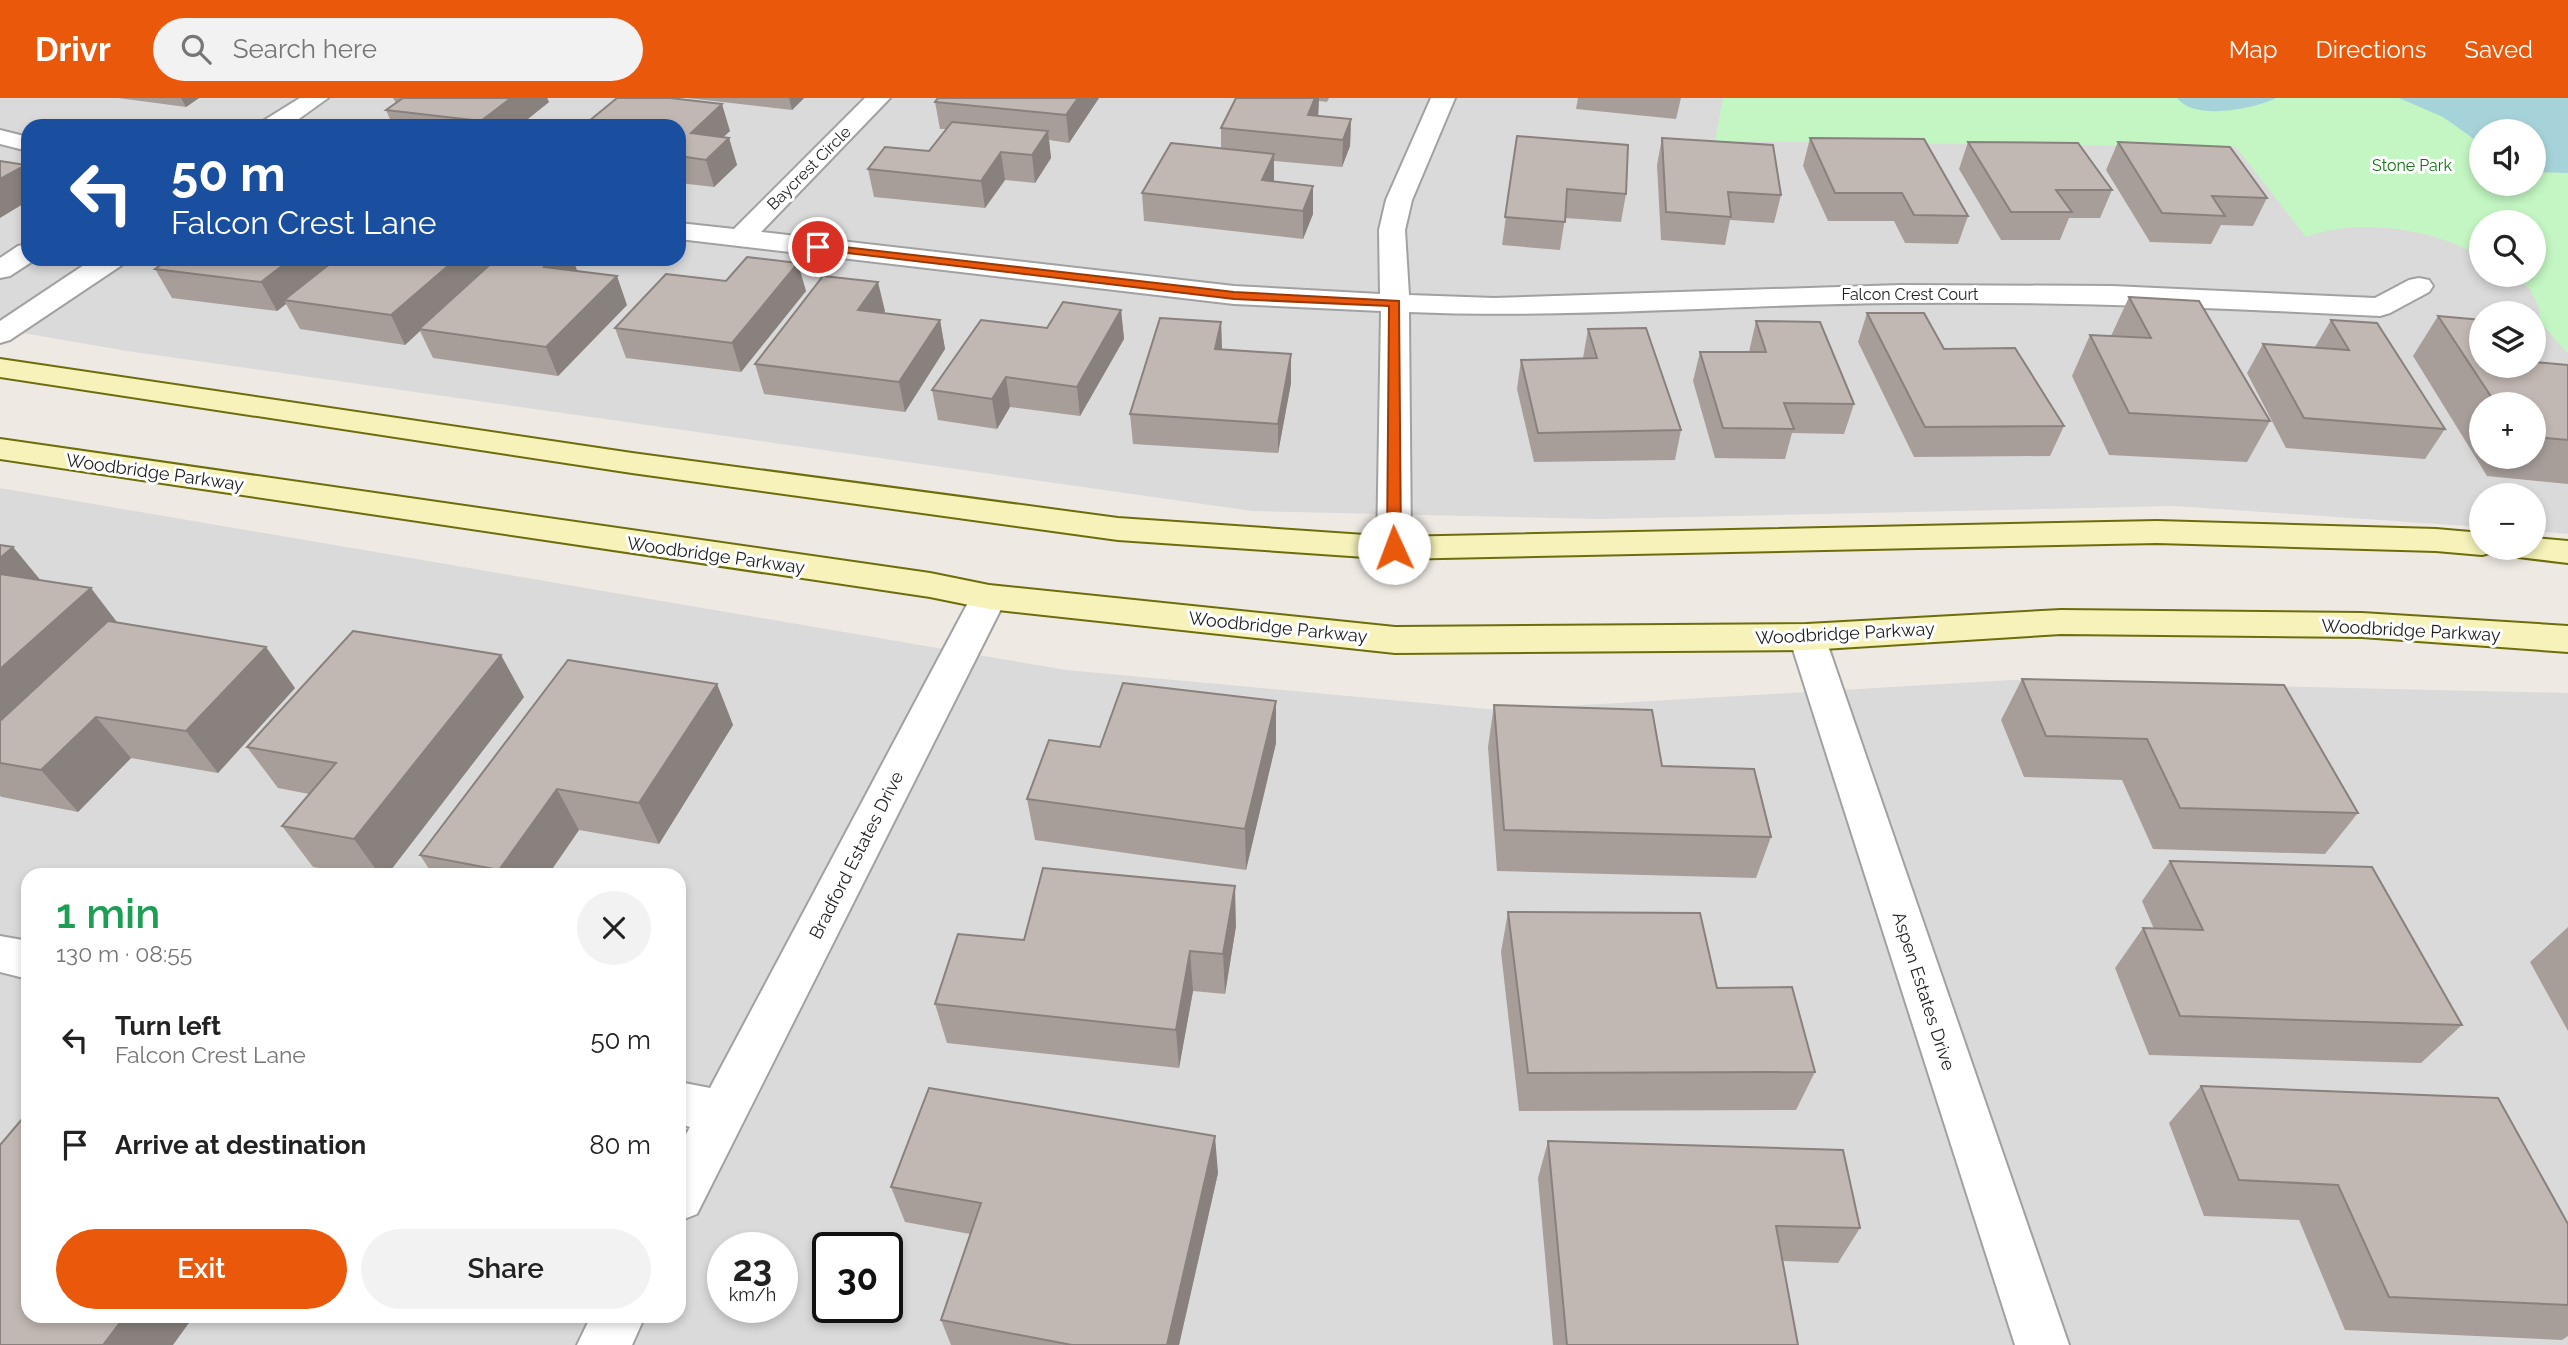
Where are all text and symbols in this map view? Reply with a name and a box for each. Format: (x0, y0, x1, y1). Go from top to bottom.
search box (153, 18, 643, 81)
text: Drivr (35, 30, 111, 69)
icon: search (177, 30, 215, 68)
text: Search here (233, 34, 377, 64)
text: Map (2229, 35, 2278, 64)
text: Directions (2316, 35, 2426, 64)
text: Saved (2464, 35, 2533, 64)
map controls (2469, 119, 2546, 560)
button: sound (2469, 119, 2546, 196)
street label: Baycrest Circle (763, 122, 855, 214)
text: 50 m (171, 145, 286, 202)
icon: left (56, 147, 147, 238)
park label: Stone Park (2372, 156, 2452, 175)
text: Falcon Crest Lane (171, 204, 437, 241)
button: search (2469, 210, 2546, 287)
pin (788, 217, 848, 277)
icon: arrive (799, 228, 837, 266)
street label: Falcon Crest Court (1842, 285, 1979, 304)
button: layers (2469, 301, 2546, 378)
button: + (2469, 392, 2546, 469)
street label: Woodbridge Parkway (65, 449, 246, 495)
button: − (2469, 483, 2546, 560)
position arrow (1357, 511, 1431, 585)
street label: Woodbridge Parkway (626, 532, 807, 578)
street label: Woodbridge Parkway (1188, 607, 1369, 647)
street label: Woodbridge Parkway (2321, 615, 2501, 645)
street label: Woodbridge Parkway (1755, 618, 1935, 648)
street label: Bradford Estates Drive (805, 767, 908, 942)
text: 1 min (56, 889, 160, 938)
button: close (577, 891, 651, 965)
street label: Aspen Estates Drive (1888, 909, 1960, 1073)
text: 130 m · 08:55 (56, 940, 192, 967)
text: Turn left (115, 1011, 221, 1041)
icon: left (56, 1021, 94, 1059)
text: 50 m (590, 1025, 651, 1055)
text: Falcon Crest Lane (115, 1041, 306, 1068)
icon: arrive (56, 1126, 94, 1164)
text: Arrive at destination (115, 1130, 366, 1160)
text: 80 m (589, 1130, 651, 1160)
button: Exit (56, 1229, 347, 1309)
button: Share (361, 1229, 651, 1309)
speed limit sign: 30 (812, 1232, 903, 1323)
text: 23 (733, 1248, 772, 1289)
text: km/h (729, 1284, 776, 1305)

